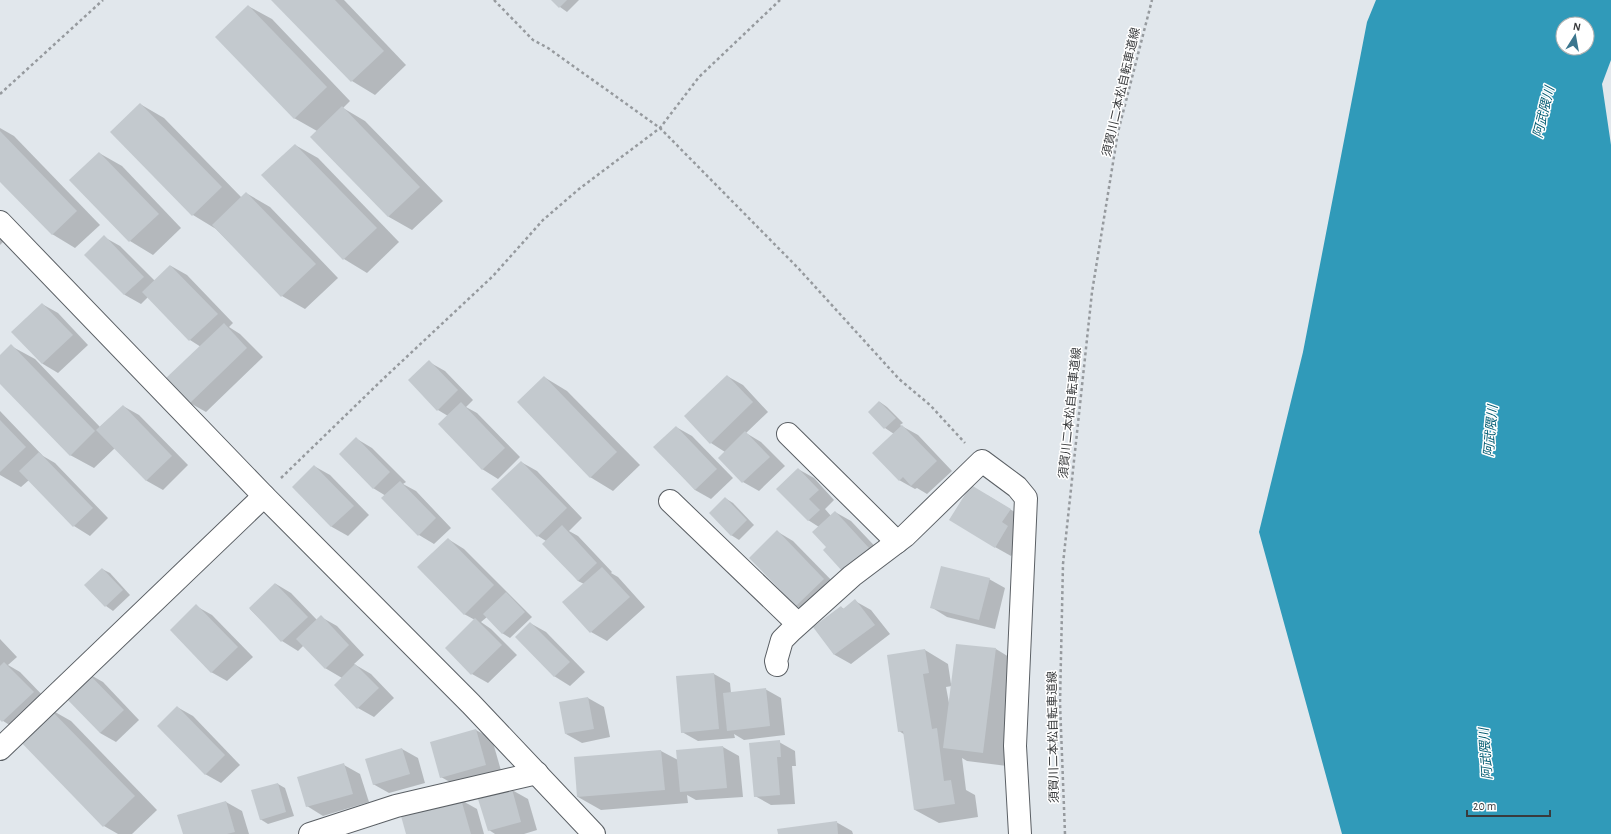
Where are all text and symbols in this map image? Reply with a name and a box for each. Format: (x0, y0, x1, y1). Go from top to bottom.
north arrow (1555, 16, 1595, 56)
text: N (1572, 21, 1582, 33)
street label: 須賀川二本松自転車道線 (1099, 26, 1142, 158)
water label: 阿武隈川 (1531, 83, 1558, 139)
street label: 須賀川二本松自転車道線 (1056, 347, 1083, 479)
water label: 阿武隈川 (1482, 403, 1500, 458)
street label: 須賀川二本松自転車道線 (1045, 671, 1060, 803)
water label: 阿武隈川 (1477, 726, 1495, 780)
scale bar (1467, 792, 1550, 818)
text: 20 m (1473, 800, 1496, 812)

